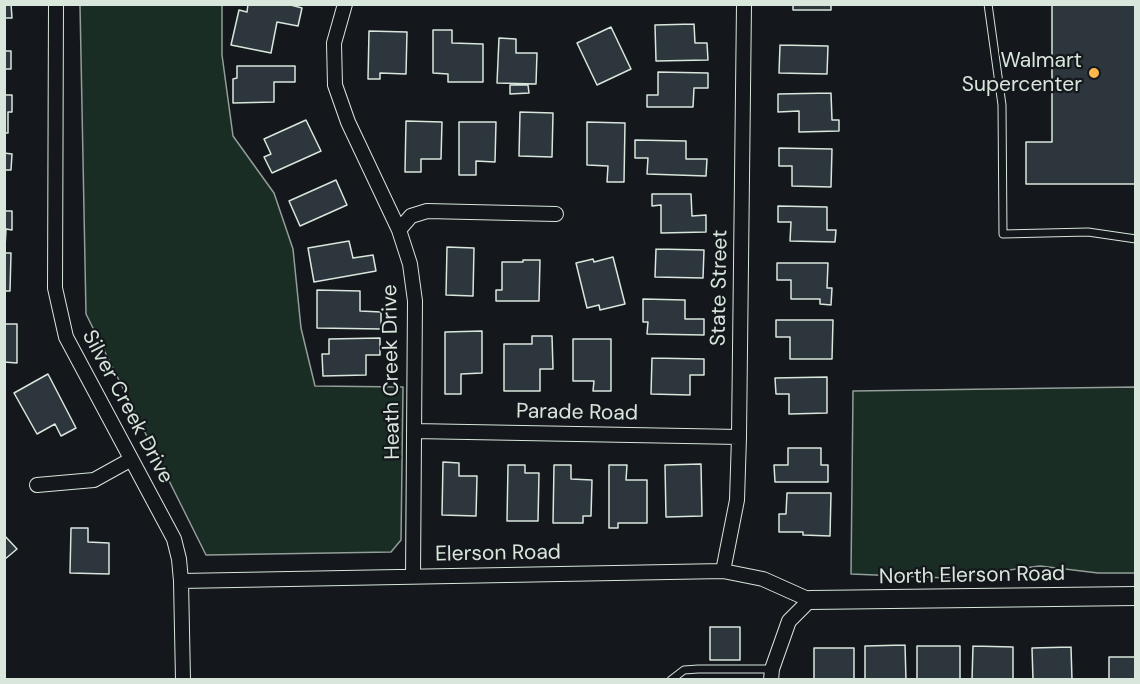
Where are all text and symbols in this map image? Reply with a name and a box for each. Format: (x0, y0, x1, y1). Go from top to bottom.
place label: Walmart Supercenter (962, 48, 1082, 98)
marker: Walmart Supercenter (1087, 66, 1101, 80)
street label: State Street (706, 230, 734, 346)
street label: Heath Creek Drive (378, 284, 406, 460)
street label: Silver Creek Drive (76, 326, 178, 488)
street label: Parade Road (516, 399, 638, 427)
street label: Elerson Road (435, 540, 561, 568)
street label: North Elerson Road (879, 562, 1065, 590)

